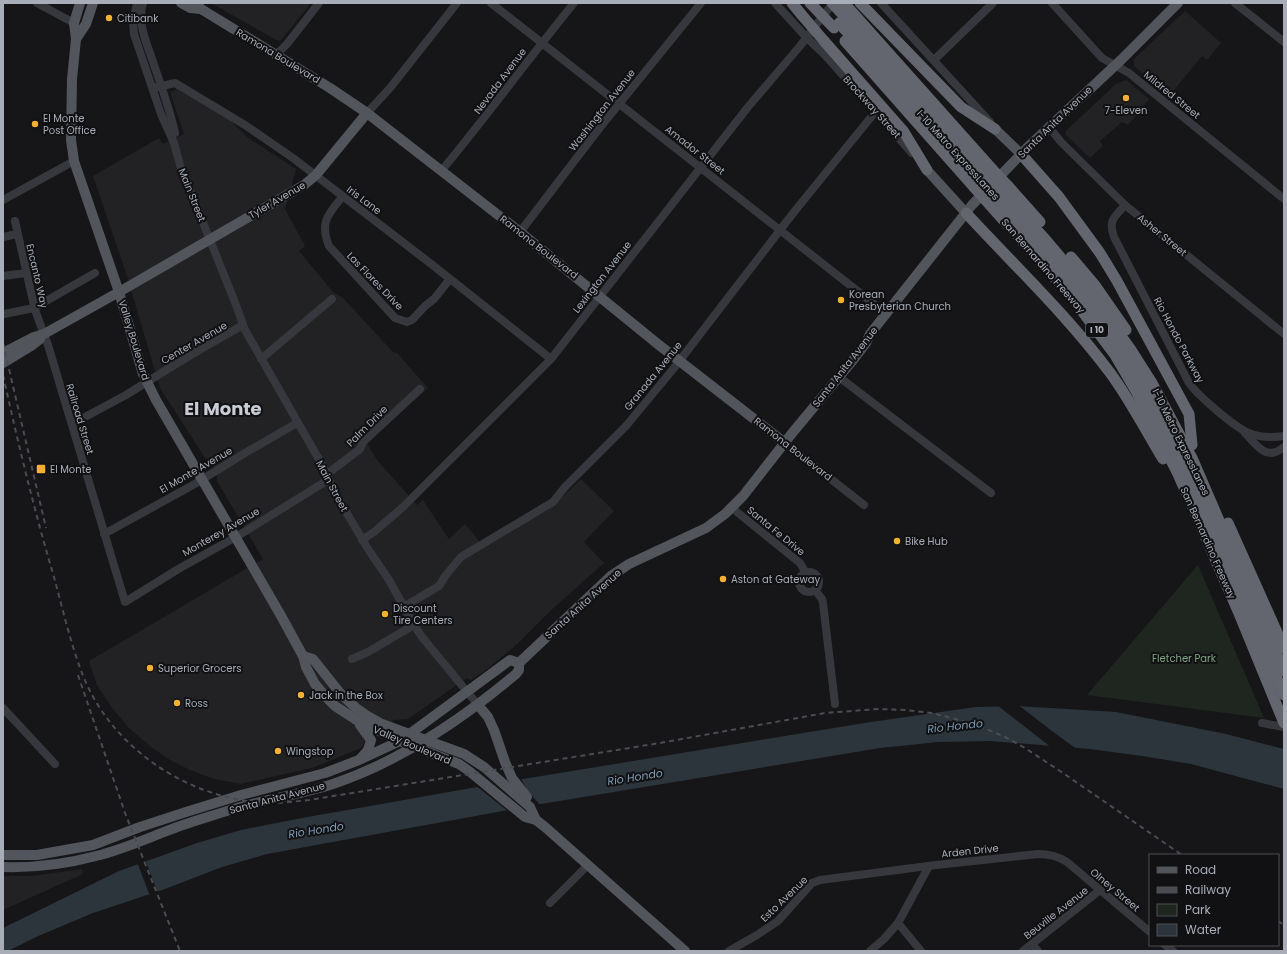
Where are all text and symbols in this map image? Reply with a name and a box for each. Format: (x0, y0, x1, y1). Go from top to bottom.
place label: Citibank (117, 11, 159, 26)
marker: Citibank (104, 13, 114, 23)
street label: Ramona Boulevard (233, 25, 323, 87)
street label: Nevada Avenue (470, 45, 530, 117)
street label: Washington Avenue (565, 66, 639, 154)
street label: Mildred Street (1140, 67, 1204, 123)
street label: Brockway Street (840, 72, 905, 142)
street label: Santa Anita Avenue (1014, 82, 1096, 162)
marker: 7-Eleven (1121, 93, 1131, 103)
place label: 7-Eleven (1105, 103, 1147, 118)
street label: I-10 Metro ExpressLanes (913, 106, 1003, 204)
place label: El Monte Post Office (43, 111, 96, 138)
marker: El Monte Post Office (30, 119, 40, 129)
street label: Amador Street (662, 122, 729, 178)
street label: Main Street (175, 166, 210, 224)
street label: Tyler Avenue (246, 178, 308, 222)
street label: Iris Lane (343, 182, 385, 218)
street label: Asher Street (1134, 210, 1190, 260)
street label: Ramona Boulevard (497, 212, 581, 282)
street label: San Bernardino Freeway (998, 215, 1089, 317)
street label: Lexington Avenue (569, 238, 635, 316)
street label: Encanto Way (22, 242, 52, 310)
street label: Las Flores Drive (343, 249, 407, 313)
place label: Korean Presbyterian Church (849, 287, 951, 314)
street label: Rio Hondo Parkway (1150, 294, 1208, 386)
marker: Korean Presbyterian Church (836, 295, 846, 305)
street label: Valley Boulevard (115, 298, 153, 382)
street label: Center Avenue (158, 318, 230, 368)
road number: I 10 (1086, 323, 1108, 337)
street label: Santa Anita Avenue (809, 324, 881, 410)
street label: Granada Avenue (620, 338, 686, 414)
street label: Railroad Street (62, 382, 98, 457)
street label: I-10 Metro ExpressLanes (1149, 386, 1213, 498)
district label: El Monte (184, 396, 262, 421)
street label: Palm Drive (343, 402, 391, 450)
street label: Ramona Boulevard (751, 414, 835, 484)
street label: El Monte Avenue (157, 443, 235, 497)
street label: Main Street (312, 458, 352, 515)
place label: El Monte (50, 462, 92, 477)
marker: El Monte (35, 463, 47, 475)
street label: San Bernardino Freeway (1177, 485, 1240, 602)
street label: Santa Fe Drive (744, 503, 808, 559)
street label: Monterey Avenue (180, 504, 262, 560)
place label: Bike Hub (905, 534, 948, 549)
marker: Bike Hub (892, 536, 902, 546)
street label: Santa Anita Avenue (541, 566, 625, 642)
place label: Aston at Gateway (731, 572, 820, 587)
marker: Aston at Gateway (718, 574, 728, 584)
place label: Discount Tire Centers (393, 601, 453, 628)
marker: Discount Tire Centers (380, 609, 390, 619)
park label: Fletcher Park (1152, 651, 1217, 666)
place label: Superior Grocers (158, 661, 241, 676)
marker: Superior Grocers (145, 663, 155, 673)
place label: Jack in the Box (309, 688, 383, 703)
marker: Jack in the Box (296, 690, 306, 700)
place label: Ross (185, 696, 208, 711)
marker: Ross (172, 698, 182, 708)
water label: Rio Hondo (926, 715, 984, 737)
street label: Valley Boulevard (371, 722, 453, 768)
place label: Wingstop (286, 744, 334, 759)
marker: Wingstop (273, 746, 283, 756)
water label: Rio Hondo (606, 765, 664, 789)
street label: Santa Anita Avenue (228, 778, 326, 818)
water label: Rio Hondo (287, 818, 345, 842)
street label: Arden Drive (941, 841, 999, 861)
legend (1149, 854, 1279, 946)
text: Road (1185, 861, 1216, 878)
street label: Olney Street (1087, 865, 1143, 915)
street label: Esto Avenue (757, 873, 811, 925)
text: Railway (1185, 881, 1231, 898)
street label: Beuville Avenue (1021, 883, 1091, 943)
text: Park (1185, 901, 1212, 918)
text: Water (1185, 921, 1222, 938)

